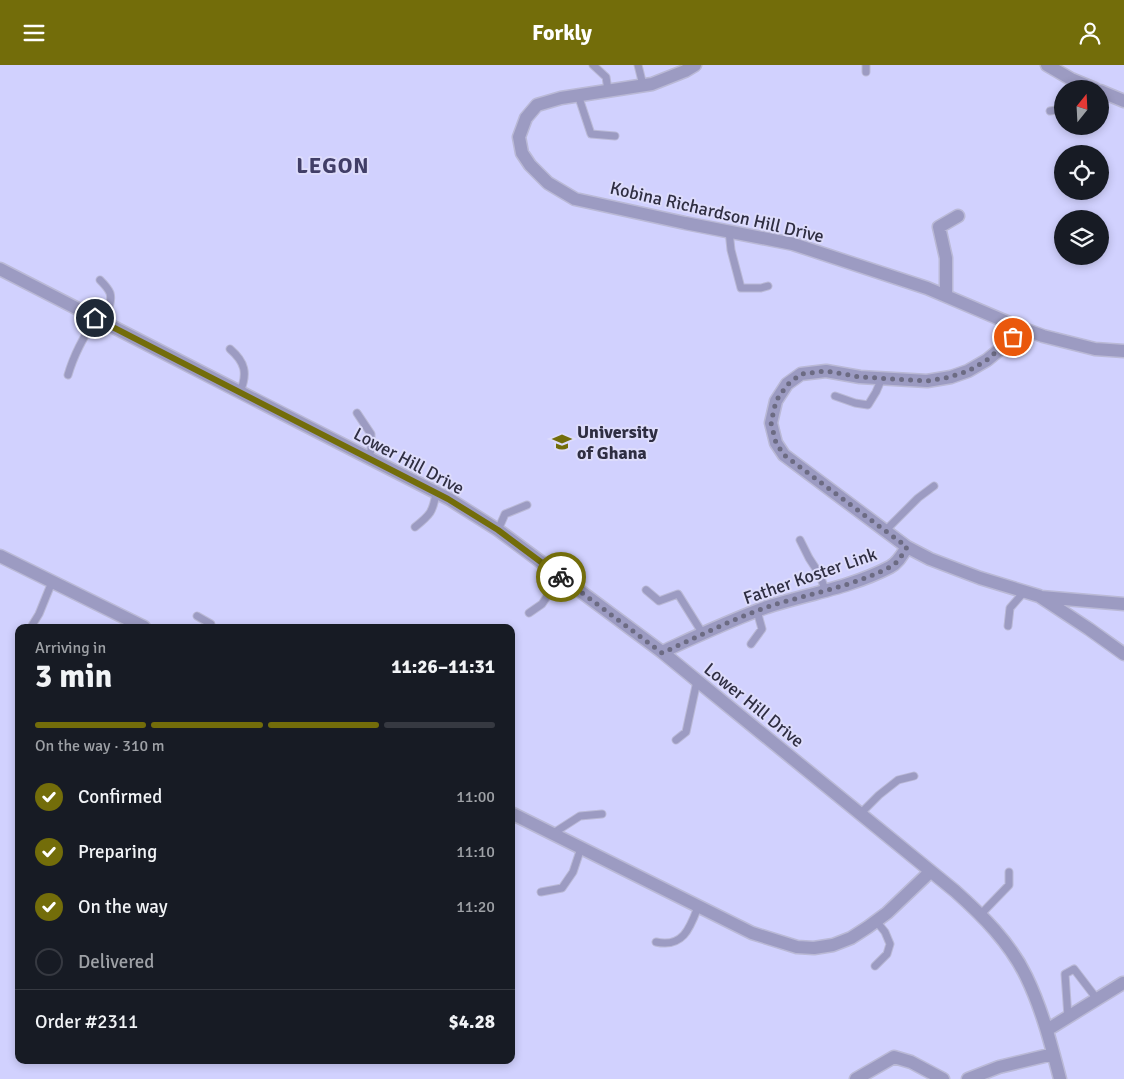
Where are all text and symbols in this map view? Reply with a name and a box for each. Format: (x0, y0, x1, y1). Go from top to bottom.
icon: menu (20, 19, 48, 47)
text: Forkly (532, 19, 592, 46)
icon: person (1076, 19, 1104, 47)
north arrow (1054, 80, 1109, 135)
map controls (1054, 80, 1109, 265)
button: locate (1054, 145, 1109, 200)
district label: LEGON (296, 152, 370, 179)
street label: Kobina Richardson Hill Drive (608, 177, 826, 247)
button: layers (1054, 210, 1109, 265)
pin (74, 297, 116, 339)
icon: home (81, 304, 109, 332)
pin (992, 316, 1034, 358)
icon: bag (999, 323, 1027, 351)
place label: University of Ghana (577, 421, 658, 464)
street label: Lower Hill Drive (350, 423, 468, 499)
school or university icon: University of Ghana (551, 431, 573, 453)
street label: Father Koster Link (740, 543, 880, 609)
courier (536, 552, 586, 602)
icon: bike (547, 563, 575, 591)
text: Arriving in (35, 638, 106, 658)
text: 11:26–11:31 (391, 655, 495, 679)
text: 3 min (35, 657, 112, 696)
street label: Lower Hill Drive (700, 658, 808, 752)
text: On the way · 310 m (35, 736, 165, 756)
icon: check (35, 783, 63, 811)
text: Confirmed (78, 785, 162, 809)
text: 11:00 (456, 787, 495, 807)
icon: check (35, 838, 63, 866)
text: Preparing (78, 840, 157, 864)
text: 11:10 (456, 842, 495, 862)
icon: check (35, 893, 63, 921)
text: On the way (78, 895, 168, 919)
text: 11:20 (456, 897, 495, 917)
text: Delivered (78, 950, 154, 974)
text: Order #2311 (35, 1010, 138, 1034)
text: $4.28 (449, 1010, 495, 1034)

